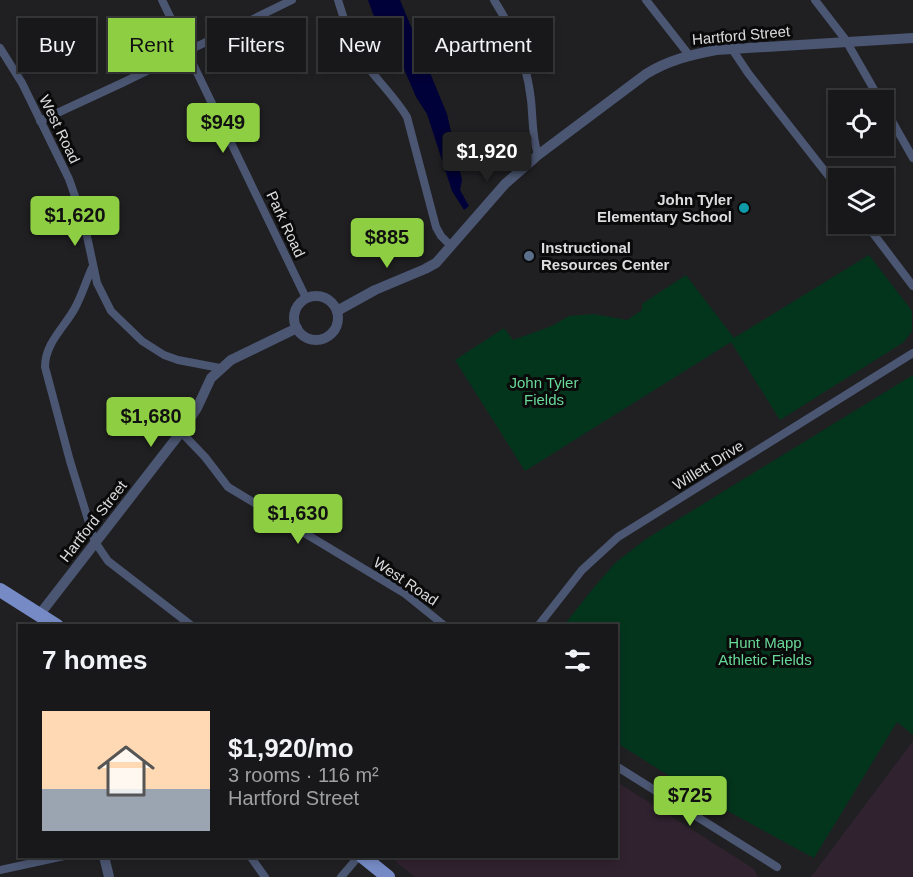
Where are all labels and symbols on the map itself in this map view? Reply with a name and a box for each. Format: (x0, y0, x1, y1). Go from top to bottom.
street label: Hartford Street (691, 22, 792, 48)
street label: West Road (36, 92, 84, 166)
pin: $949 (187, 103, 259, 154)
pin: $1,920 (438, 132, 536, 183)
street label: Park Road (263, 188, 309, 260)
place label: John Tyler Elementary School (597, 191, 732, 225)
pin: $1,620 (26, 196, 124, 247)
marker: John Tyler Elementary School (737, 201, 751, 215)
pin: $885 (351, 218, 423, 269)
place label: Instructional Resources Center (541, 239, 670, 273)
marker: Instructional Resources Center (522, 249, 536, 263)
park label: John Tyler Fields (510, 374, 578, 408)
pin: $1,680 (102, 397, 200, 448)
street label: Willett Drive (670, 437, 746, 493)
street label: Hartford Street (56, 476, 130, 565)
pin: $1,630 (249, 494, 347, 545)
street label: West Road (371, 553, 441, 609)
park label: Hunt Mapp Athletic Fields (718, 634, 812, 668)
pin: $725 (654, 776, 726, 827)

